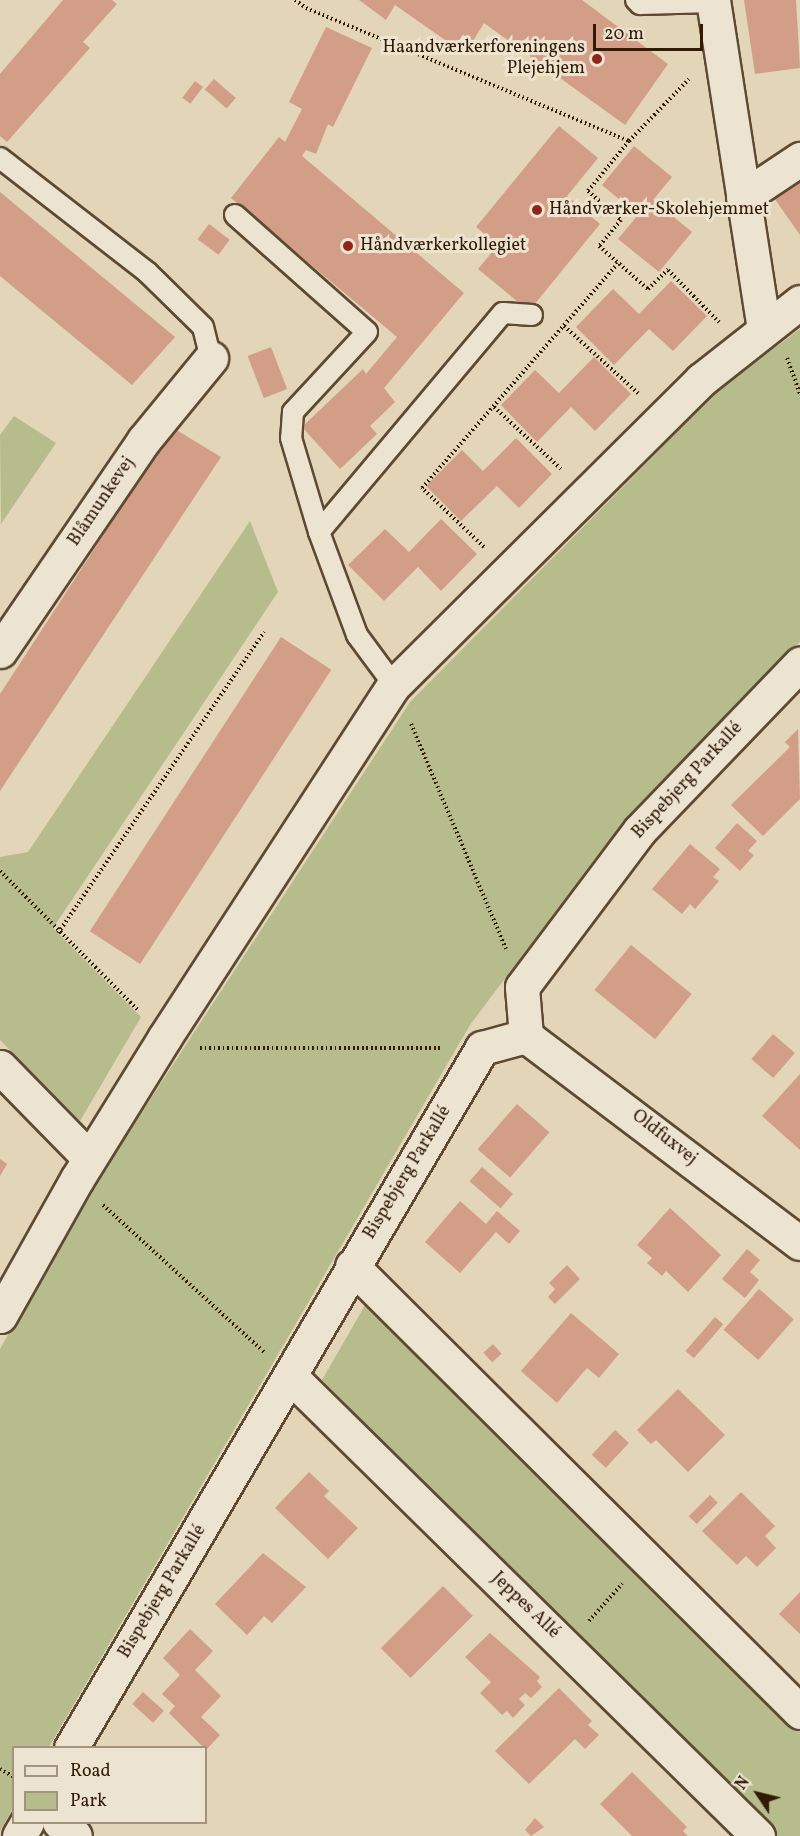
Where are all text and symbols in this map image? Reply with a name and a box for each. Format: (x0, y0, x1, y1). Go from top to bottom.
scale bar (596, 12, 706, 50)
text: 20 m (604, 22, 644, 47)
place label: Haandværkerforeningens Plejehjem (382, 38, 585, 80)
marker: Haandværkerforeningens Plejehjem (590, 52, 604, 66)
place label: Håndværker-Skolehjemmet (549, 199, 769, 221)
marker: Håndværker-Skolehjemmet (530, 203, 544, 217)
place label: Håndværkerkollegiet (360, 235, 526, 257)
marker: Håndværkerkollegiet (341, 239, 355, 253)
street label: Blåmunkevej (64, 453, 140, 551)
street label: Bispebjerg Parkallé (628, 718, 748, 844)
street label: Bispebjerg Parkallé (360, 1102, 456, 1244)
street label: Oldfuxvej (627, 1106, 701, 1170)
street label: Bispebjerg Parkallé (115, 1521, 211, 1663)
street label: Jeppes Allé (486, 1568, 564, 1644)
legend (12, 1746, 207, 1824)
text: Road (70, 1759, 111, 1784)
north arrow (728, 1764, 788, 1824)
text: N (731, 1773, 756, 1795)
text: Park (70, 1789, 107, 1814)

